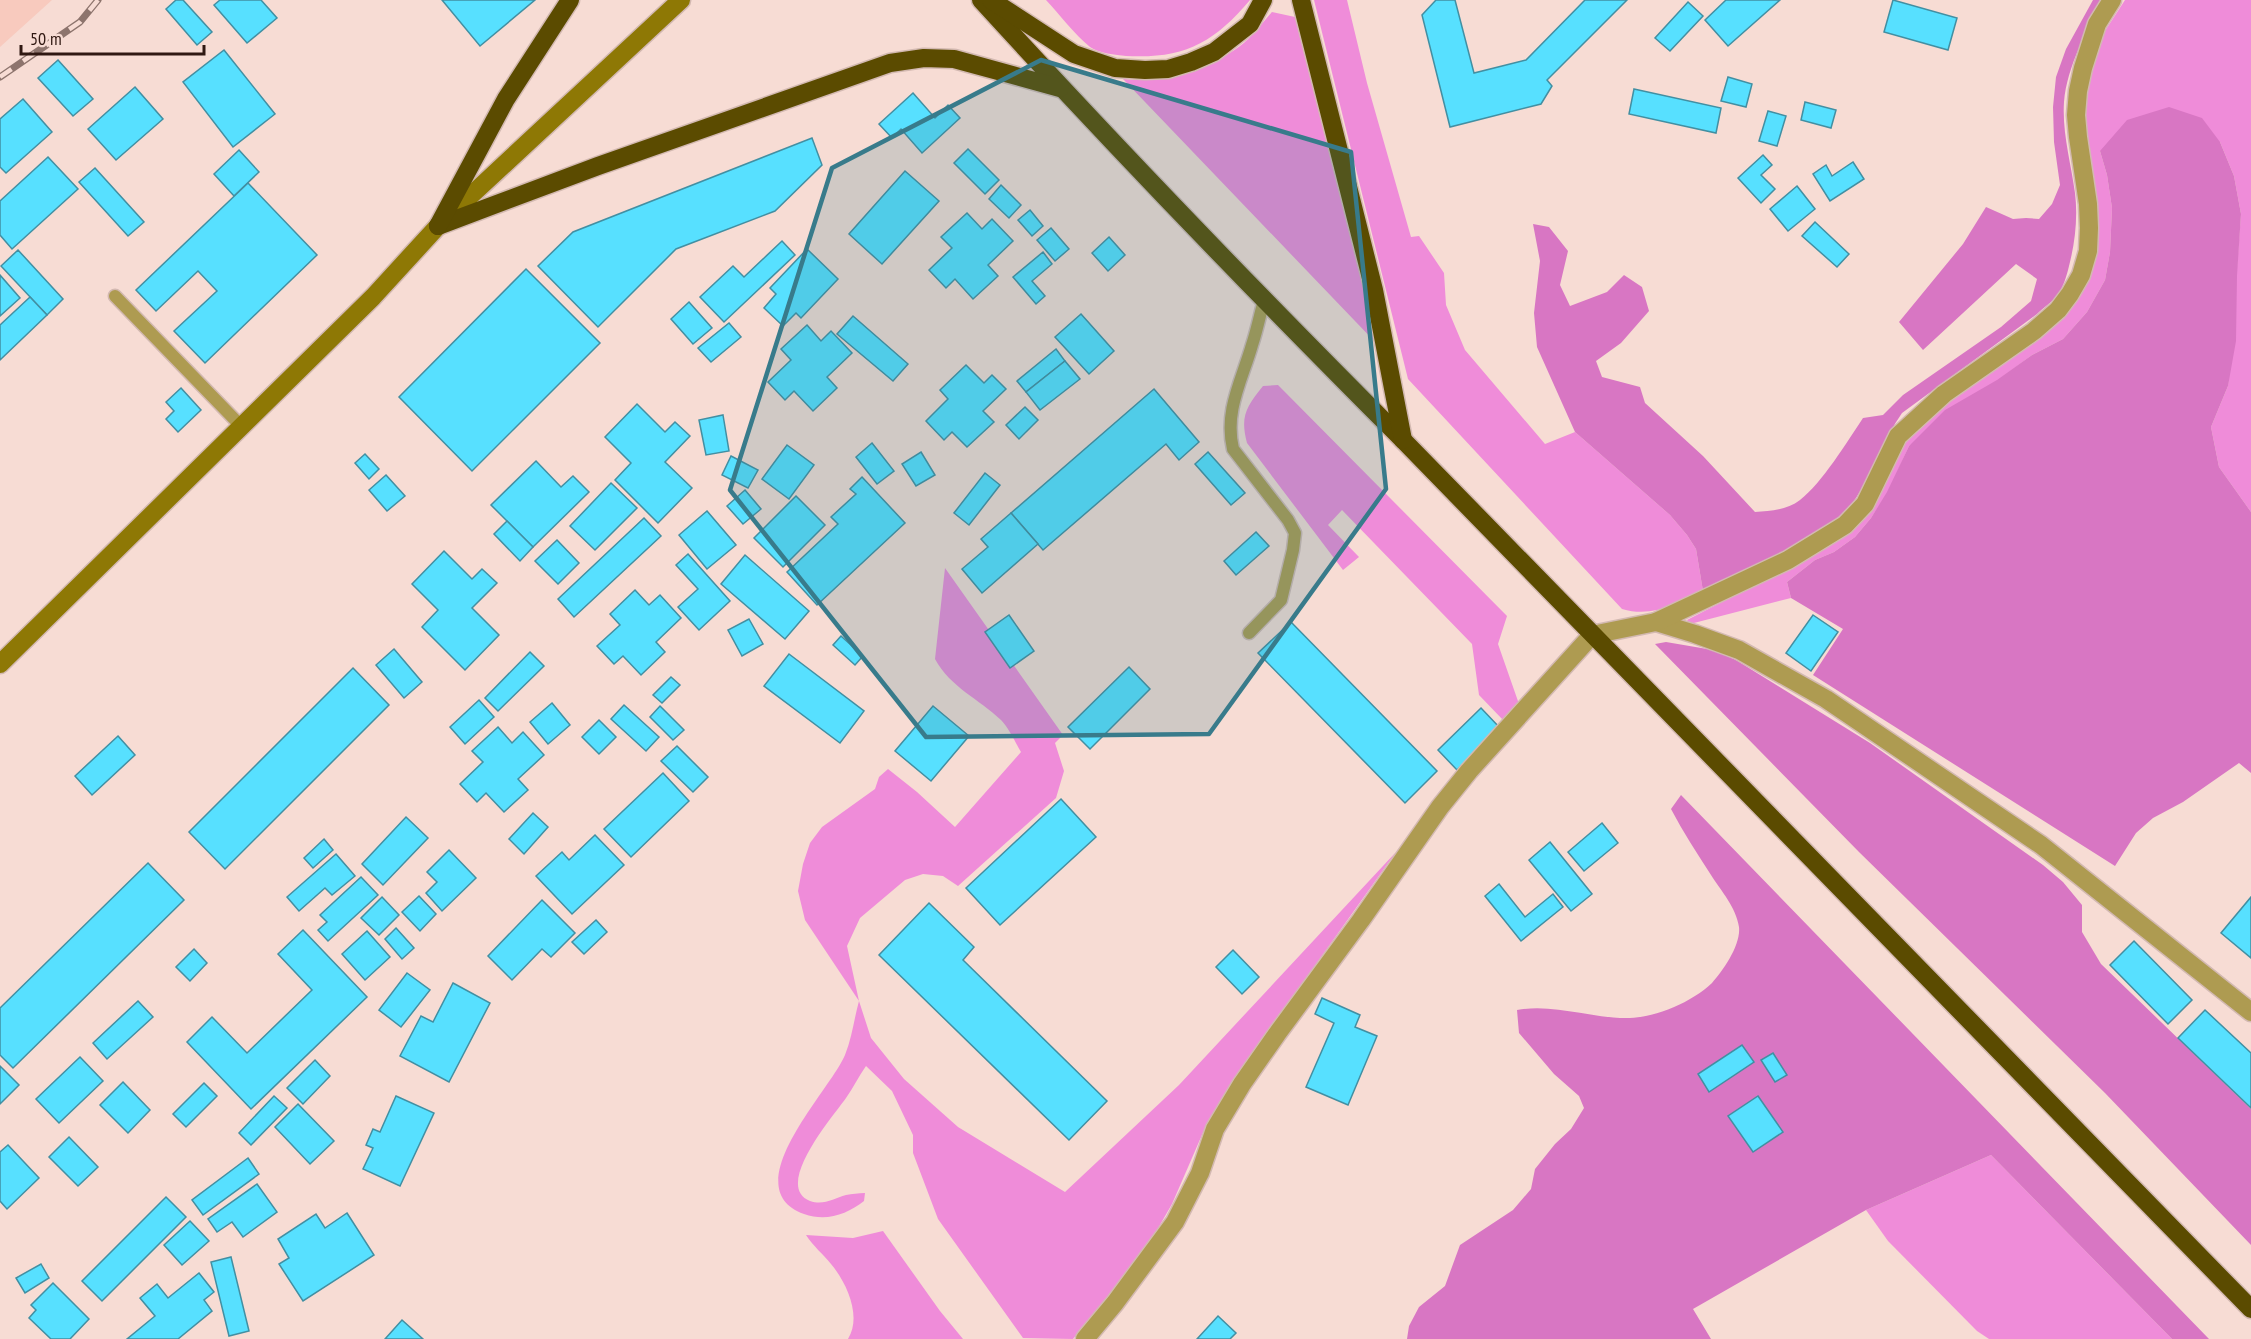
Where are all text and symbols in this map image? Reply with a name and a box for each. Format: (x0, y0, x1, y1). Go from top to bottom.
scale bar (21, 18, 204, 56)
text: 50 m (30, 27, 62, 50)

